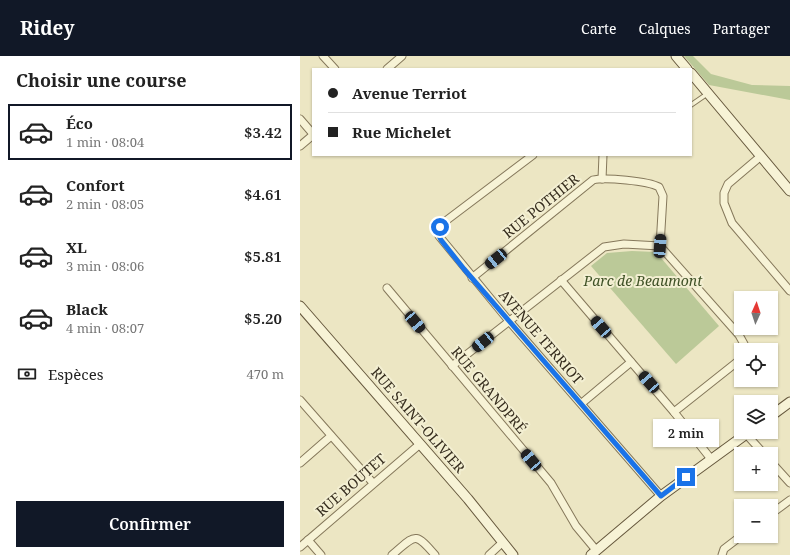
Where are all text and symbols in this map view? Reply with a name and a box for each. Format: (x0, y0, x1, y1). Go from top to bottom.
text: Ridey (20, 15, 74, 41)
text: Carte (581, 19, 617, 38)
text: Calques (639, 19, 691, 38)
text: Partager (713, 19, 770, 38)
text: Choisir une course (16, 68, 186, 92)
text: Avenue Terriot (352, 83, 467, 103)
text: Éco (66, 113, 93, 133)
icon: car (18, 114, 54, 150)
text: $3.42 (244, 122, 282, 142)
text: Rue Michelet (352, 122, 451, 142)
text: 1 min · 08:04 (66, 133, 144, 151)
street label: RUE POTHIER (499, 169, 583, 242)
text: Confort (66, 175, 125, 195)
icon: car (18, 176, 54, 212)
text: $4.61 (244, 184, 282, 204)
text: 2 min · 08:05 (66, 195, 144, 213)
route start (431, 218, 449, 236)
car (653, 234, 667, 258)
text: XL (66, 237, 87, 257)
icon: car (18, 238, 54, 274)
text: $5.81 (244, 246, 282, 266)
car (483, 247, 509, 271)
text: 3 min · 08:06 (66, 257, 144, 275)
park label: Parc de Beaumont (583, 271, 703, 290)
street label: AVENUE TERRIOT (495, 285, 588, 388)
north arrow (734, 291, 778, 335)
map controls (734, 291, 778, 543)
text: Black (66, 299, 108, 319)
icon: car (18, 300, 54, 336)
text: $5.20 (244, 308, 282, 328)
car (403, 309, 427, 335)
car (589, 314, 613, 340)
text: 4 min · 08:07 (66, 319, 144, 337)
car (470, 330, 496, 354)
street label: RUE GRANDPRÉ (447, 342, 531, 437)
button: locate (734, 343, 778, 387)
icon: cash (16, 363, 38, 385)
street label: RUE SAINT-OLIVIER (367, 363, 470, 477)
text: Espèces (48, 364, 104, 384)
text: 470 m (247, 365, 284, 383)
car (637, 369, 661, 395)
button: layers (734, 395, 778, 439)
callout: 2 min (653, 419, 719, 447)
text: 2 min (668, 424, 704, 442)
car (519, 447, 543, 473)
button: + (734, 447, 778, 491)
street label: RUE BOUTET (312, 449, 390, 520)
route end (677, 468, 695, 486)
button: − (734, 499, 778, 543)
button: Confirmer (16, 501, 284, 547)

